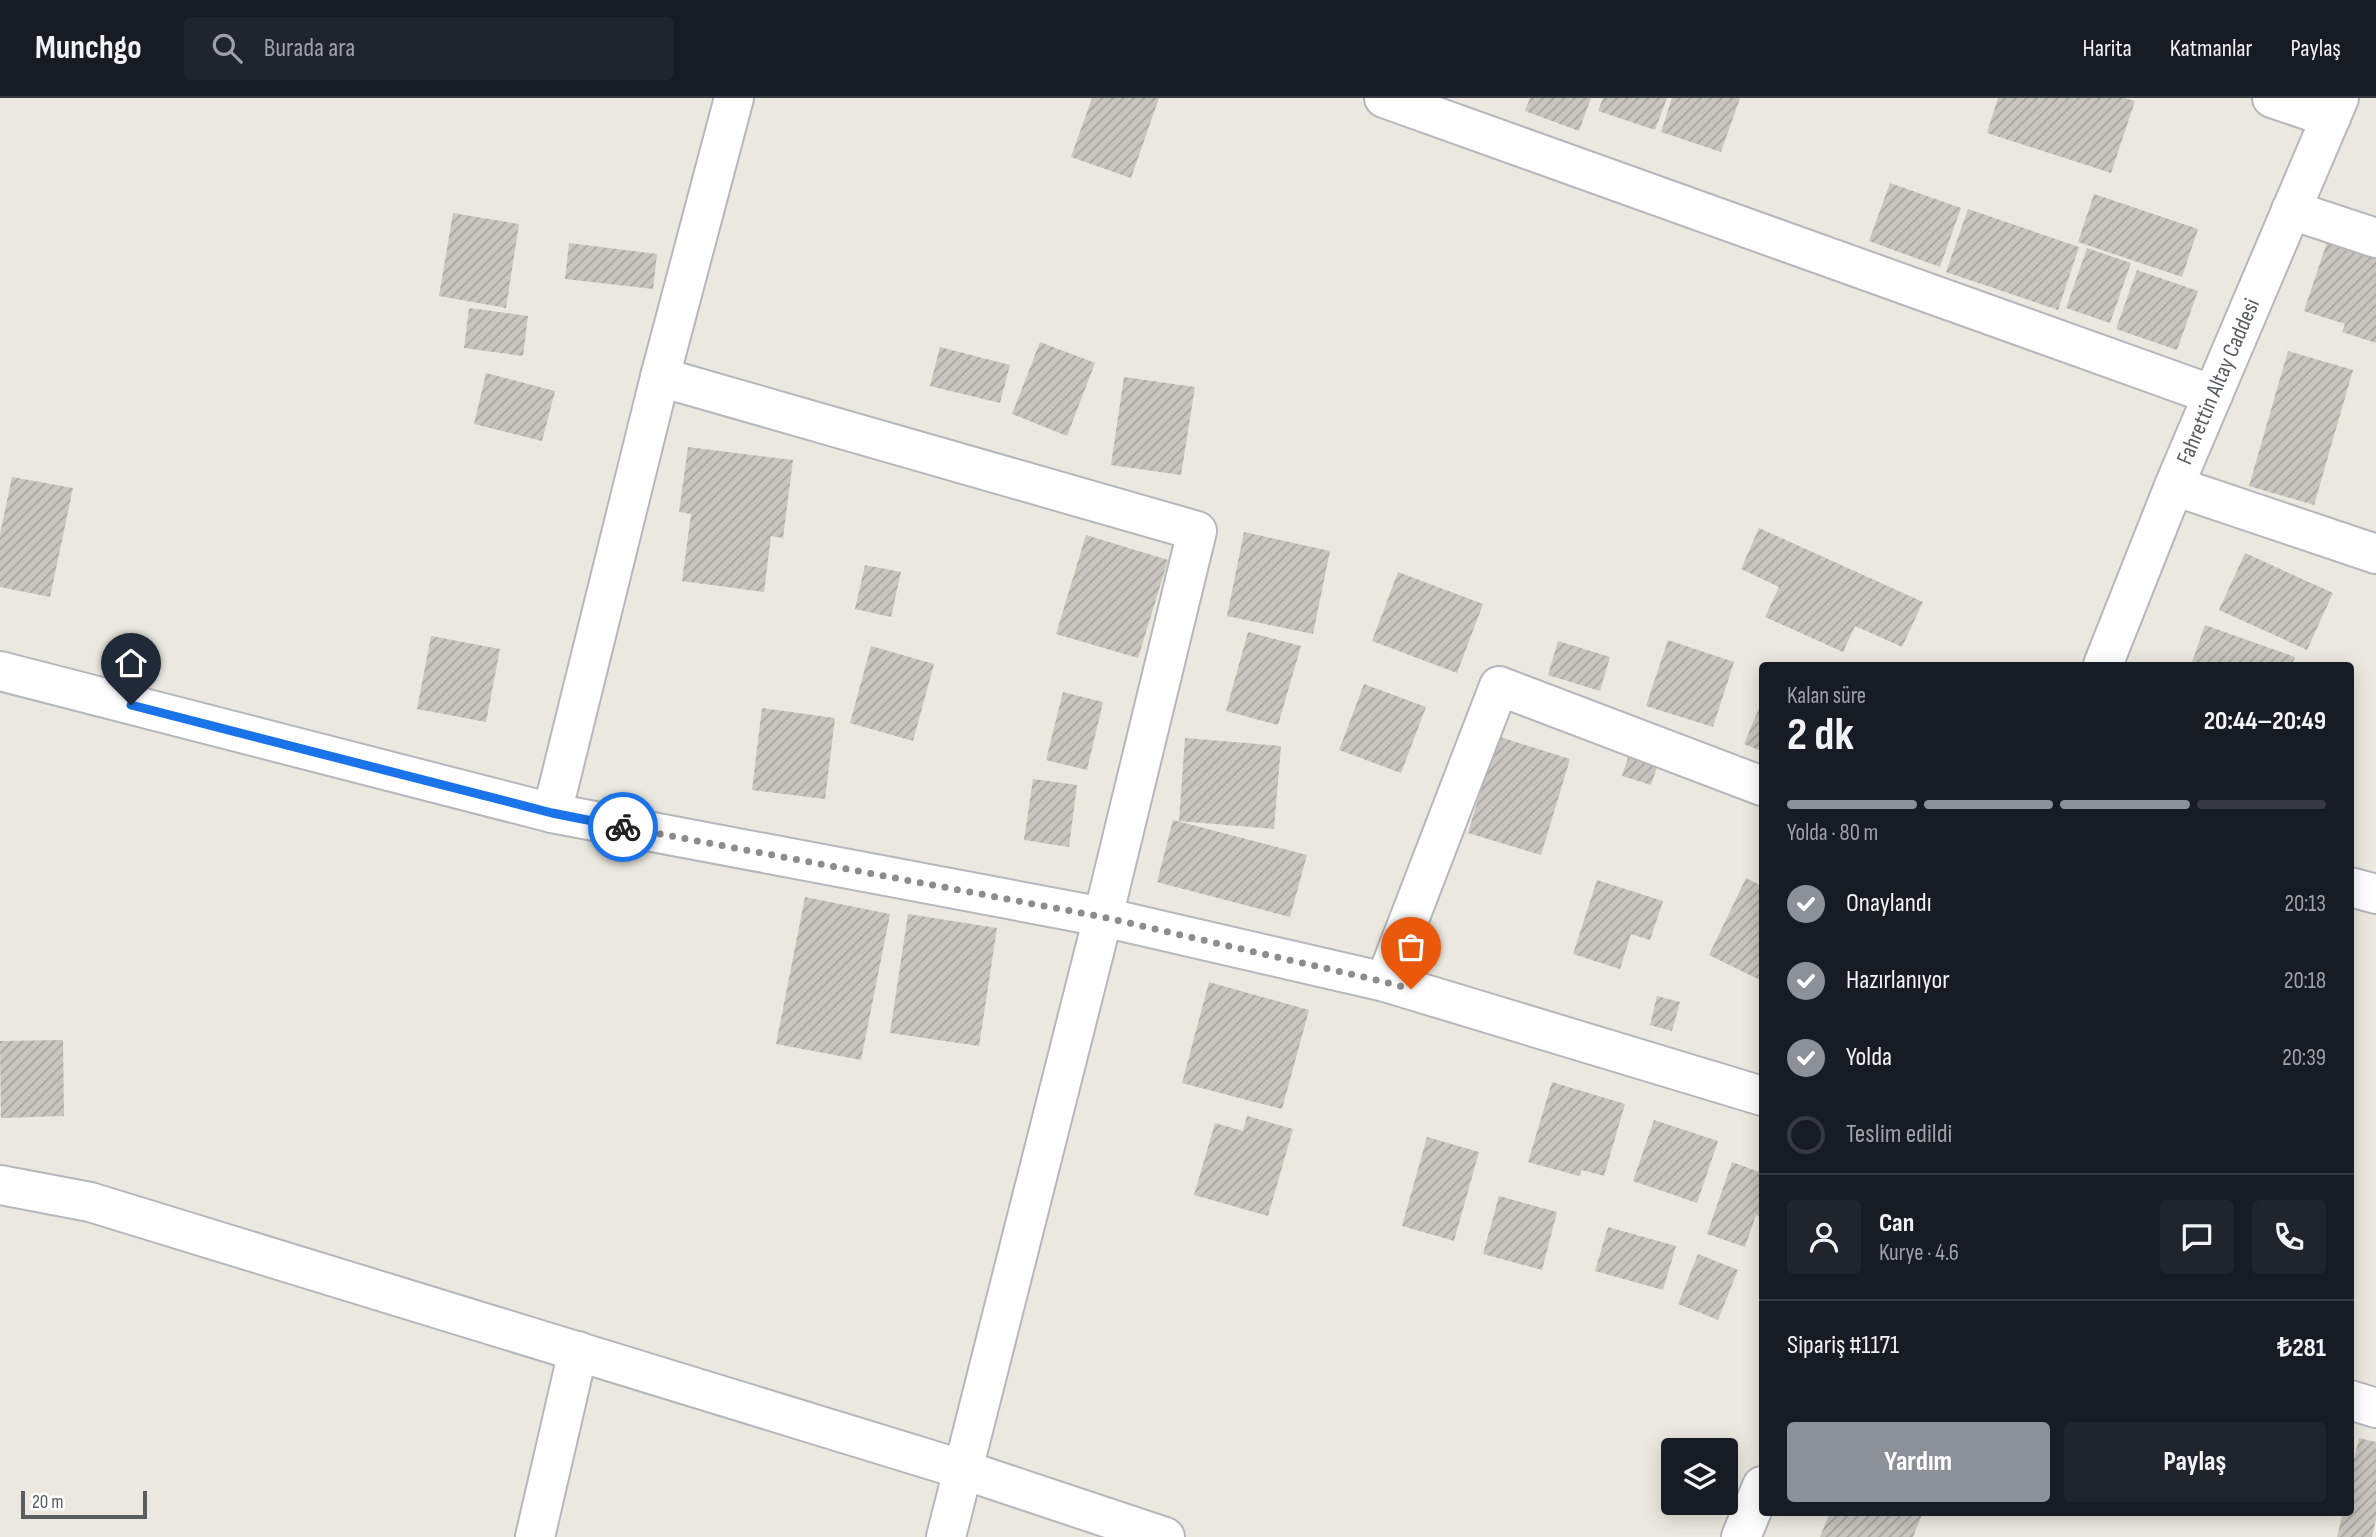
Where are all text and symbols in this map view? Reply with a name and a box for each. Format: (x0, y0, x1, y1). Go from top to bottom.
search box (184, 17, 674, 80)
text: Munchgo (35, 28, 142, 68)
icon: search (208, 29, 246, 67)
text: Burada ara (264, 33, 355, 64)
text: Harita (2082, 34, 2132, 63)
text: Katmanlar (2170, 34, 2253, 63)
text: Paylaş (2291, 34, 2341, 63)
street label: Fahrettin Altay Caddesi (2171, 294, 2266, 469)
pin (101, 633, 161, 705)
icon: home (112, 644, 150, 682)
text: Kalan süre (1787, 682, 1866, 710)
text: 20:44–20:49 (2204, 706, 2326, 737)
text: 2 dk (1787, 708, 1854, 763)
courier (588, 792, 658, 862)
icon: bike (604, 808, 642, 846)
text: Yolda · 80 m (1787, 819, 1878, 847)
icon: check (1787, 885, 1825, 923)
text: Onaylandı (1846, 888, 1931, 919)
text: 20:13 (2285, 890, 2326, 918)
pin (1381, 917, 1441, 989)
icon: bag (1392, 928, 1430, 966)
icon: check (1787, 962, 1825, 1000)
text: Hazırlanıyor (1846, 965, 1950, 996)
text: 20:18 (2284, 967, 2326, 995)
icon: check (1787, 1039, 1825, 1077)
text: Yolda (1846, 1042, 1892, 1073)
text: 20:39 (2282, 1044, 2326, 1072)
text: Teslim edildi (1846, 1119, 1952, 1150)
button: person (1787, 1200, 1861, 1274)
button: chat (2160, 1200, 2234, 1274)
button: phone (2252, 1200, 2326, 1274)
text: Can (1879, 1208, 1914, 1239)
text: Kurye · 4.6 (1879, 1239, 1959, 1267)
text: Sipariş #1171 (1787, 1330, 1899, 1361)
text: ₺281 (2277, 1333, 2326, 1364)
button: Yardım (1787, 1422, 2050, 1502)
button: Paylaş (2064, 1422, 2326, 1502)
map controls (1661, 1438, 1738, 1515)
button: layers (1661, 1438, 1738, 1515)
scale bar (21, 1488, 147, 1520)
text: 20 m (32, 1491, 64, 1514)

